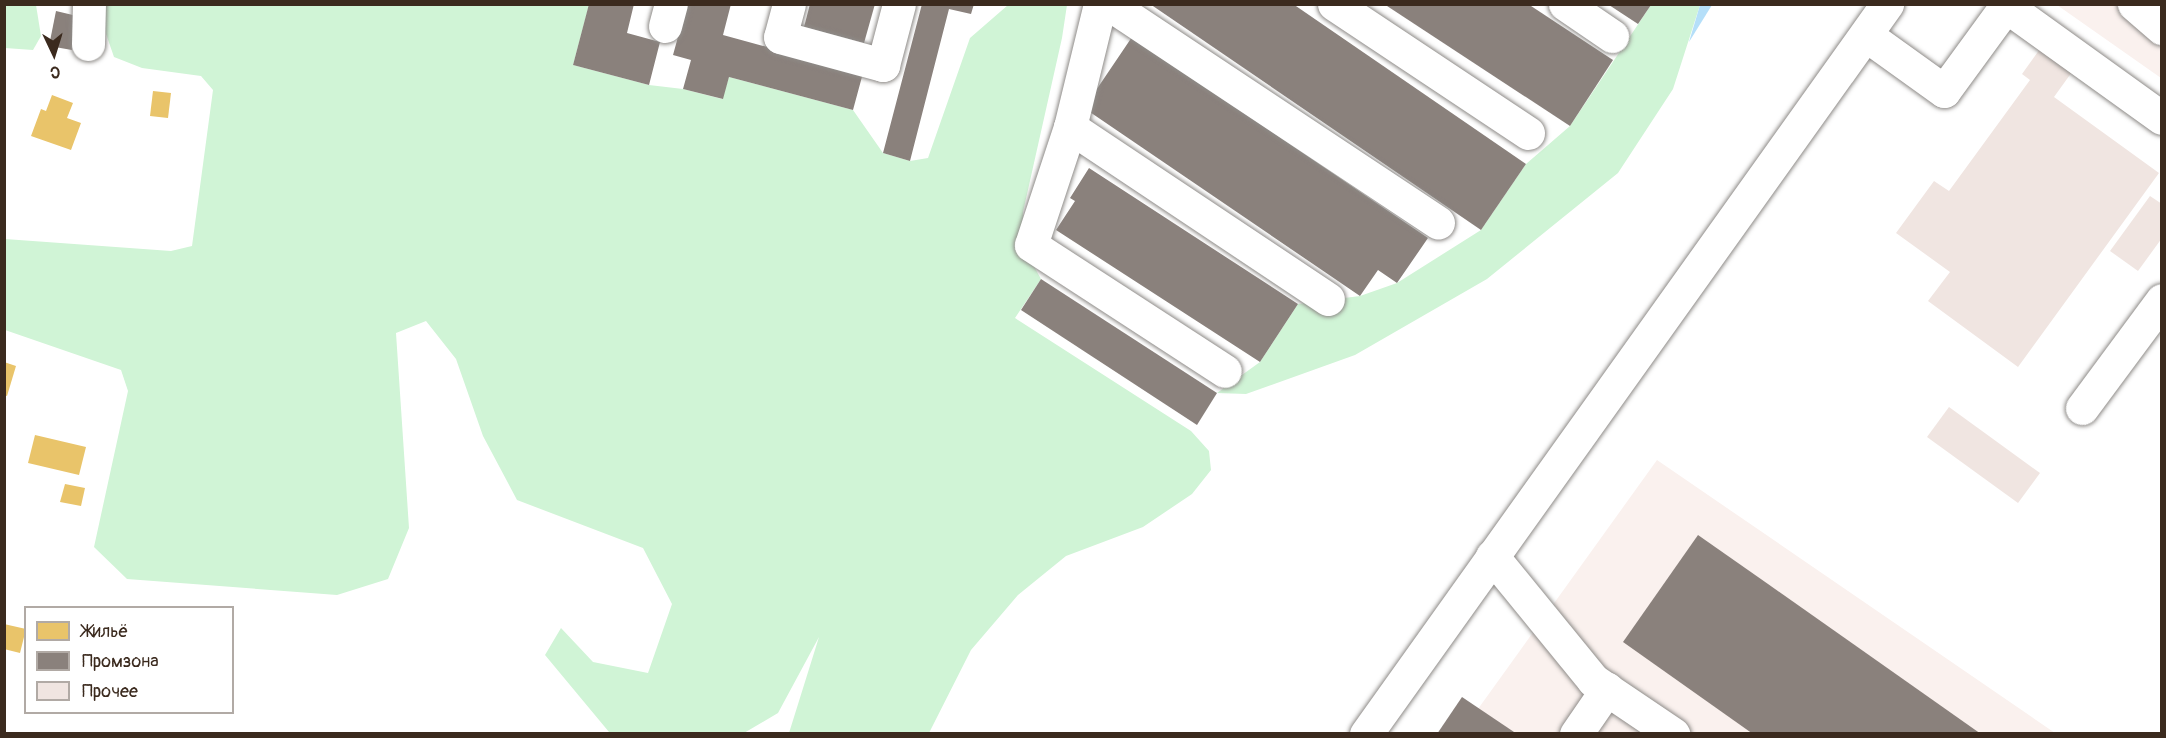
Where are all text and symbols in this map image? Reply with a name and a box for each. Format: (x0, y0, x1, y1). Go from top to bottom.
north arrow (24, 24, 84, 84)
text: С (50, 62, 61, 82)
legend (24, 606, 234, 714)
text: Жильё (82, 620, 128, 643)
text: Промзона (82, 650, 159, 673)
text: Прочее (82, 680, 138, 703)

